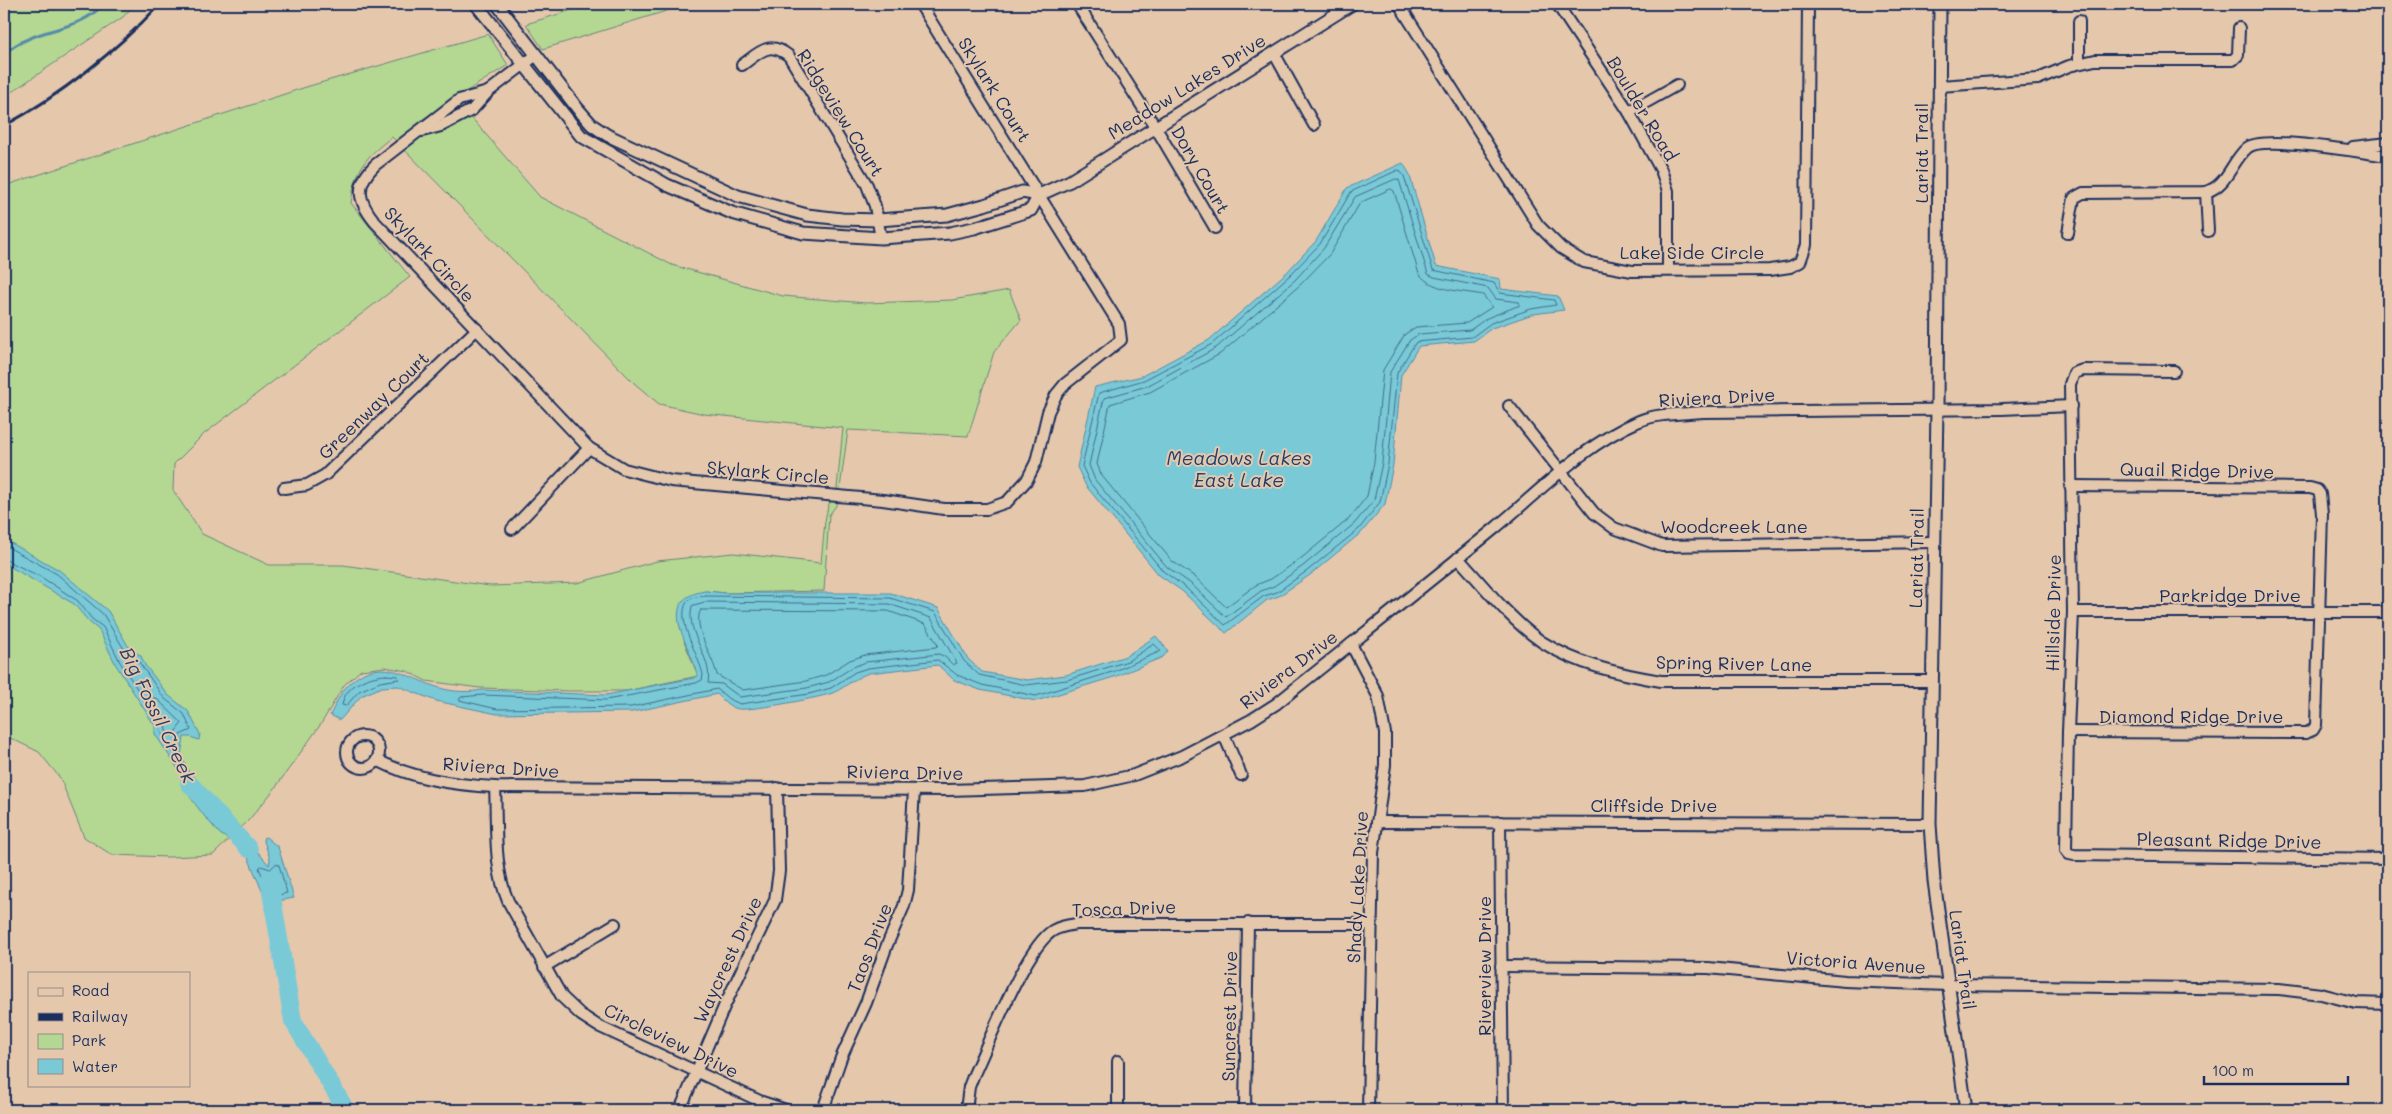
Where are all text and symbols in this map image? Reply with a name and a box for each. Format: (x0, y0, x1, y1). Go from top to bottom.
street label: Meadow Lakes Drive (1103, 28, 1270, 145)
street label: Skylark Court (953, 32, 1037, 147)
street label: Ridgeview Court (792, 44, 890, 181)
street label: Boulder Road (1602, 52, 1684, 165)
street label: Lariat Trail (1909, 103, 1933, 203)
street label: Dory Court (1166, 121, 1236, 218)
street label: Skylark Circle (379, 201, 480, 307)
street label: Lake Side Circle (1620, 240, 1764, 264)
street label: Greenway Court (313, 346, 434, 464)
street label: Riviera Drive (1658, 382, 1776, 412)
water label: Meadows Lakes East Lake (1166, 445, 1312, 492)
street label: Skylark Circle (706, 455, 830, 489)
street label: Quail Ridge Drive (2120, 457, 2274, 483)
street label: Lariat Trail (1903, 508, 1929, 608)
street label: Woodcreek Lane (1660, 514, 1808, 538)
street label: Hillside Drive (2040, 554, 2066, 672)
street label: Parkridge Drive (2159, 583, 2301, 607)
street label: Riviera Drive (1235, 624, 1342, 714)
water label: Big Fossil Creek (115, 643, 203, 788)
street label: Spring River Lane (1656, 650, 1812, 676)
street label: Diamond Ridge Drive (2099, 704, 2283, 728)
street label: Riviera Drive (442, 751, 560, 783)
street label: Riviera Drive (846, 759, 964, 785)
street label: Cliffside Drive (1590, 793, 1718, 817)
street label: Shady Lake Drive (1341, 810, 1373, 964)
street label: Pleasant Ridge Drive (2136, 826, 2322, 854)
street label: Waycrest Drive (687, 892, 767, 1027)
street label: Tosca Drive (1071, 894, 1177, 922)
street label: Riverview Drive (1472, 896, 1496, 1036)
street label: Taos Drive (841, 899, 897, 996)
street label: Lariat Trail (1944, 908, 1982, 1011)
street label: Victoria Avenue (1785, 945, 1927, 979)
street label: Suncrest Drive (1216, 950, 1242, 1082)
legend (28, 972, 190, 1086)
text: Road (72, 980, 109, 1000)
street label: Circleview Drive (600, 997, 743, 1083)
text: Railway (72, 1006, 128, 1026)
text: Park (72, 1030, 106, 1050)
scale bar (2204, 1054, 2348, 1086)
text: Water (72, 1056, 118, 1076)
text: 100 m (2212, 1060, 2254, 1080)

